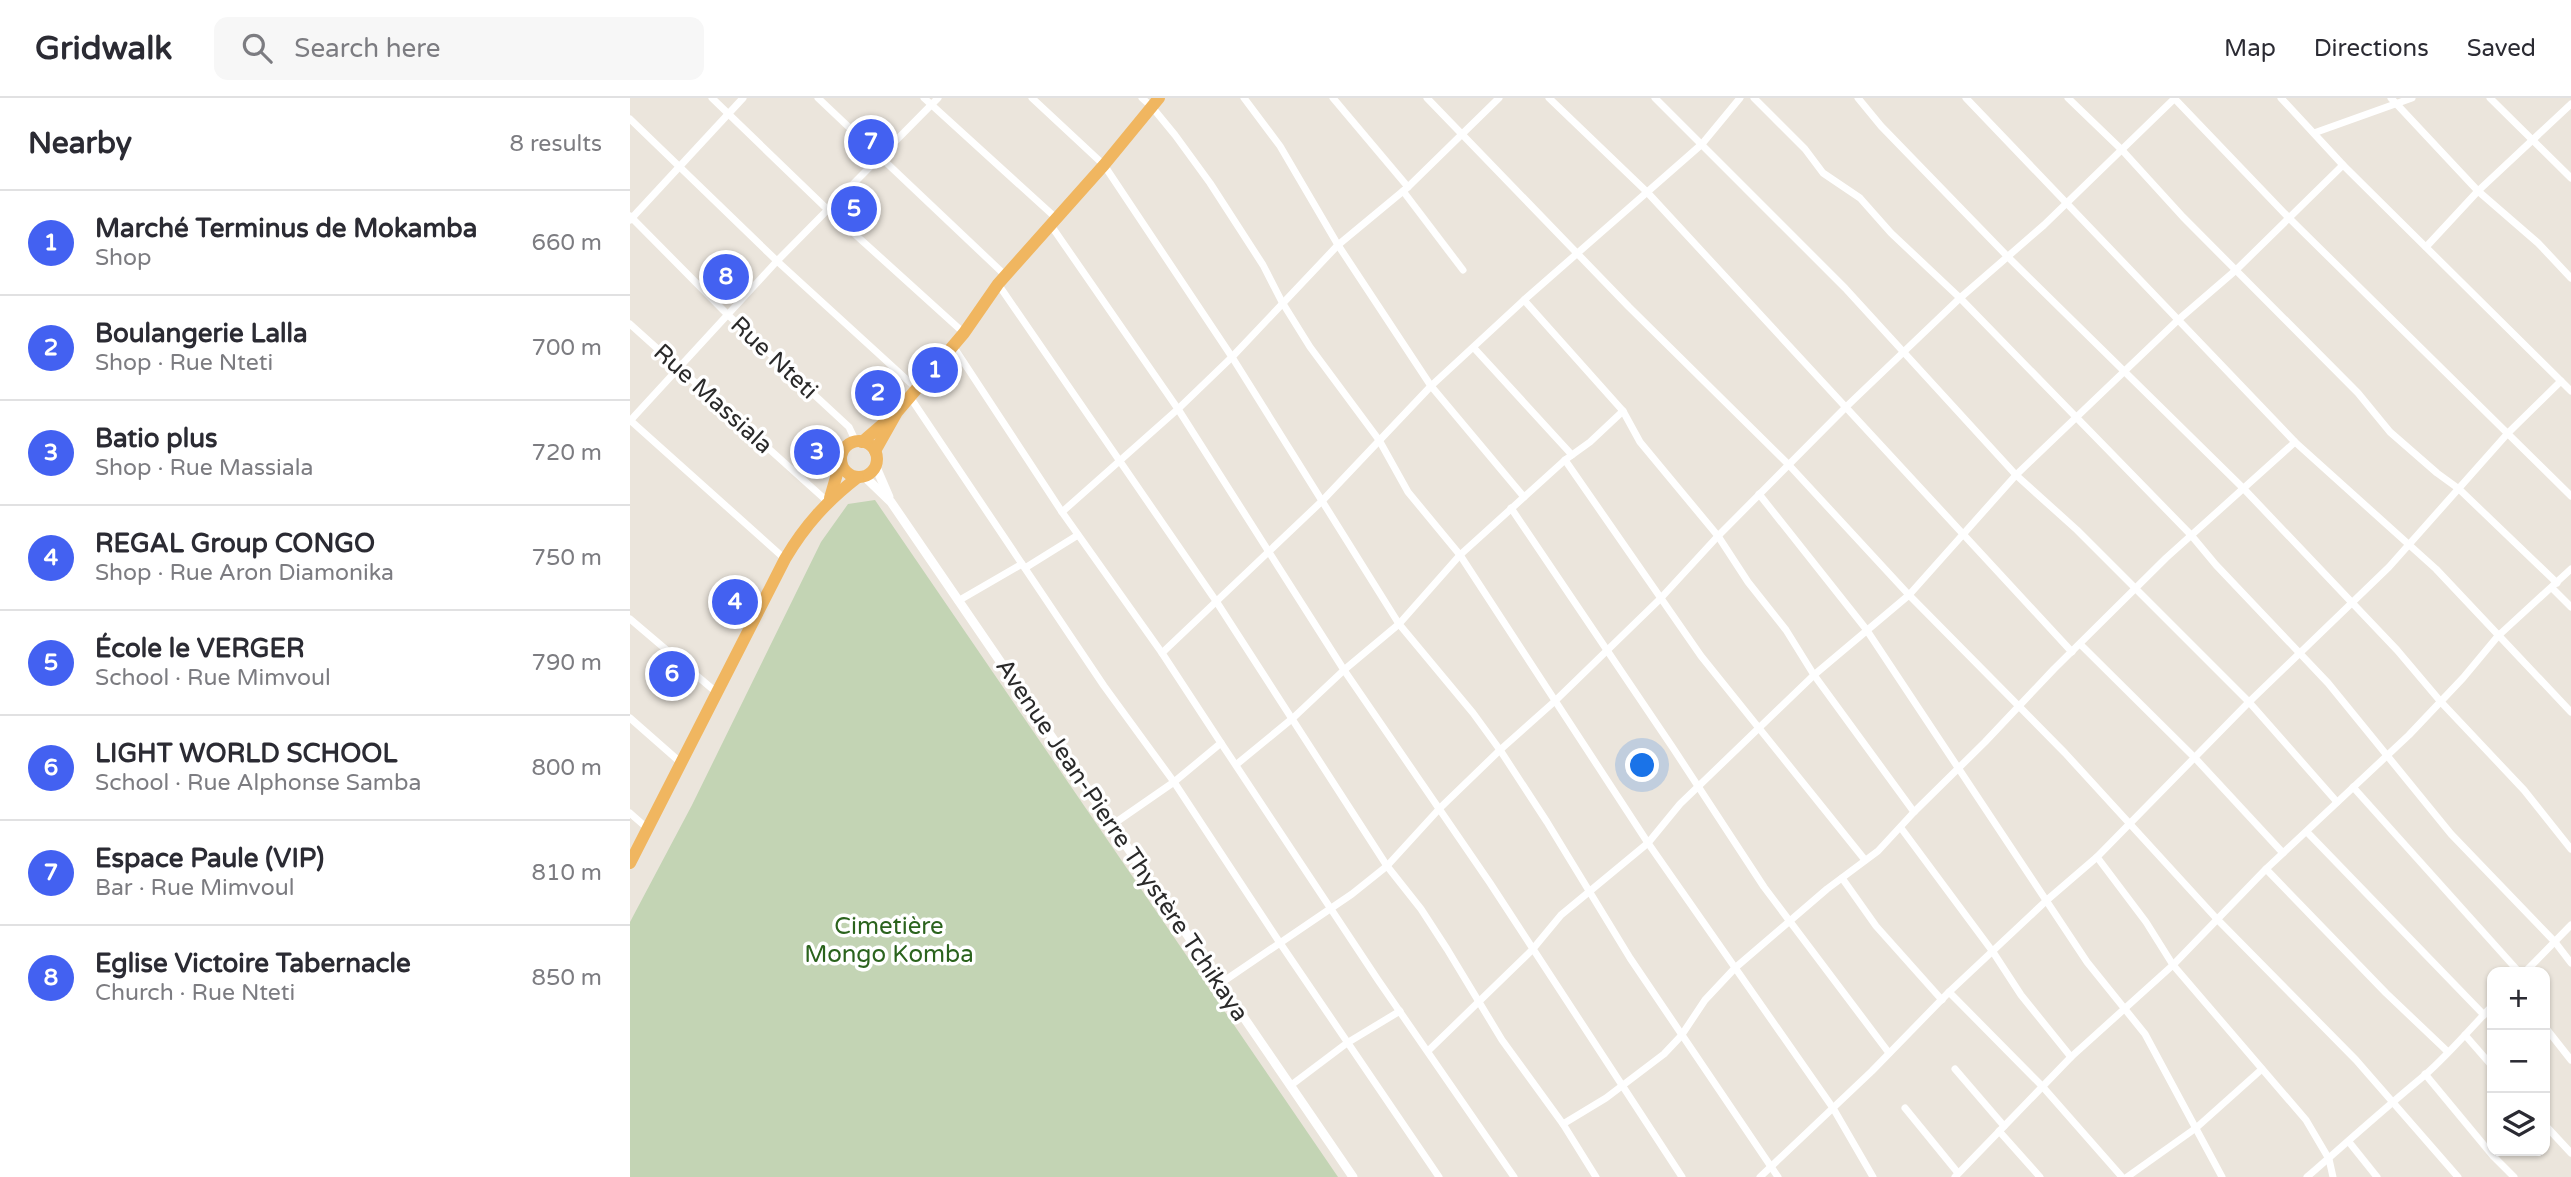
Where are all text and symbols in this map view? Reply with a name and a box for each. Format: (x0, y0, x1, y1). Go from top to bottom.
search box (214, 17, 704, 80)
text: Gridwalk (35, 29, 172, 68)
icon: search (238, 29, 276, 67)
text: Search here (294, 33, 441, 64)
text: Map (2224, 34, 2276, 63)
text: Directions (2314, 34, 2429, 63)
text: Saved (2467, 34, 2536, 63)
pin: 7 (848, 116, 894, 168)
text: Nearby (28, 125, 132, 162)
text: 8 results (509, 130, 602, 158)
pin: 5 (831, 183, 877, 235)
text: Marché Terminus de Mokamba (95, 213, 477, 244)
text: 1 (44, 229, 58, 257)
text: 660 m (532, 229, 602, 257)
text: Shop (95, 244, 152, 272)
pin: 8 (703, 251, 749, 303)
street label: Rue Nteti (725, 310, 823, 406)
text: Boulangerie Lalla (95, 318, 308, 349)
text: 2 (44, 334, 58, 362)
text: 700 m (532, 334, 602, 362)
street label: Rue Massiala (647, 338, 779, 460)
pin: 1 (912, 344, 958, 396)
text: Shop · Rue Nteti (95, 349, 273, 377)
pin: 2 (855, 367, 901, 419)
text: Batio plus (95, 423, 218, 454)
pin: 3 (794, 426, 840, 478)
text: 3 (44, 439, 58, 467)
text: 720 m (532, 439, 602, 467)
text: Shop · Rue Massiala (95, 454, 313, 482)
text: REGAL Group CONGO (95, 528, 375, 559)
text: 4 (44, 544, 58, 572)
text: 750 m (532, 544, 602, 572)
text: Shop · Rue Aron Diamonika (95, 559, 394, 587)
pin: 4 (712, 576, 758, 628)
text: École le VERGER (95, 633, 305, 664)
pin: 6 (649, 648, 695, 700)
text: 5 (44, 649, 58, 677)
text: 790 m (532, 649, 602, 677)
street label: Avenue Jean-Pierre Thystère Tchikaya (989, 653, 1255, 1027)
text: School · Rue Mimvoul (95, 664, 331, 692)
text: LIGHT WORLD SCHOOL (95, 738, 397, 769)
your location (1625, 748, 1659, 782)
text: 6 (44, 754, 58, 782)
text: 800 m (532, 754, 602, 782)
text: School · Rue Alphonse Samba (95, 769, 421, 797)
text: Espace Paule (VIP) (95, 843, 324, 874)
text: 7 (44, 859, 58, 887)
text: 810 m (532, 859, 602, 887)
text: Bar · Rue Mimvoul (95, 874, 294, 902)
park label: Cimetière Mongo Komba (804, 912, 974, 969)
text: Eglise Victoire Tabernacle (95, 948, 411, 979)
text: 8 (44, 964, 58, 992)
text: 850 m (532, 964, 602, 992)
map controls (2487, 967, 2550, 1156)
button: + (2487, 967, 2550, 1030)
text: Church · Rue Nteti (95, 979, 295, 1007)
button: − (2487, 1030, 2550, 1093)
button: layers (2487, 1093, 2550, 1156)

